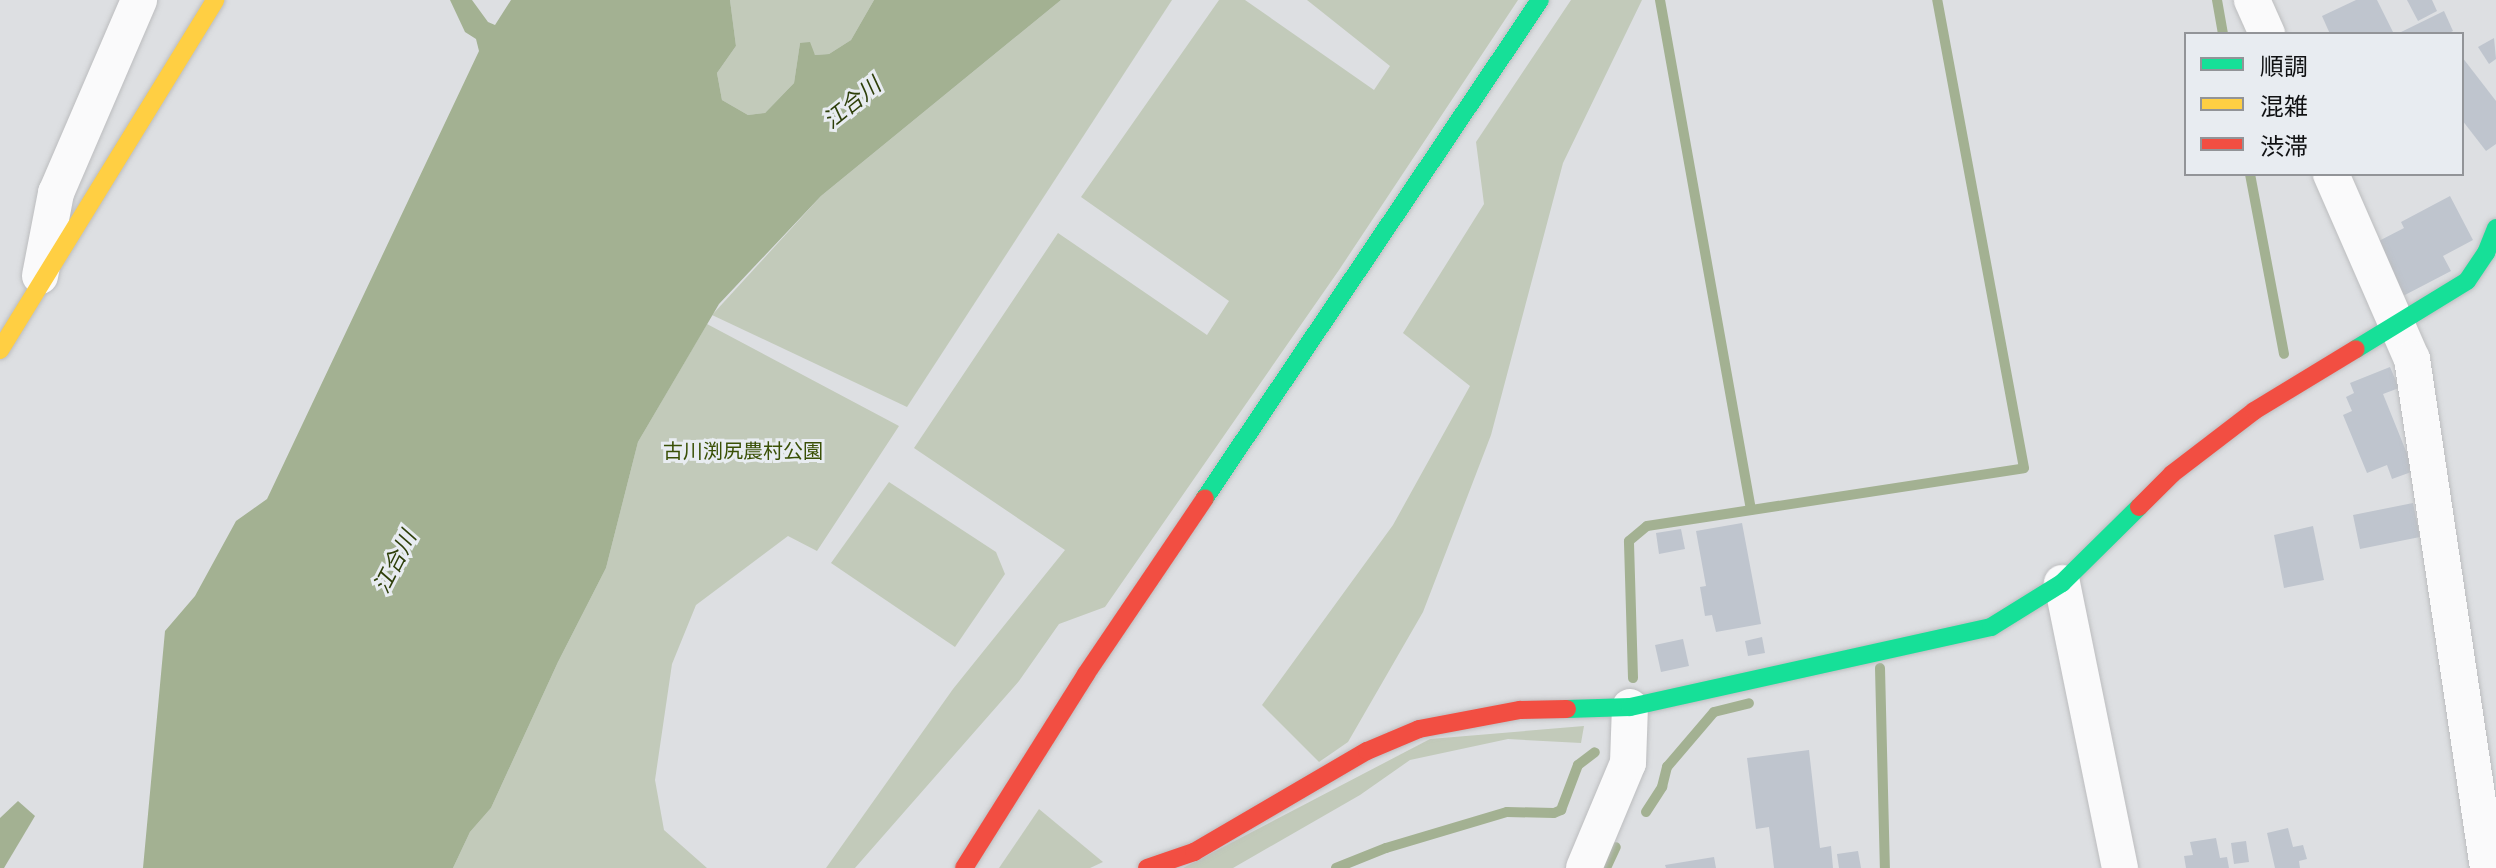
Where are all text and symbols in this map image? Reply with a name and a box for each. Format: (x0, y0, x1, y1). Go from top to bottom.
legend (2184, 32, 2464, 176)
text: 順調 (2260, 51, 2308, 82)
water label: 江合川 (818, 72, 886, 134)
text: 混雑 (2260, 91, 2308, 122)
text: 渋滞 (2260, 131, 2308, 162)
park label: 古川渕尻農村公園 (663, 439, 823, 463)
water label: 江合川 (368, 527, 422, 597)

